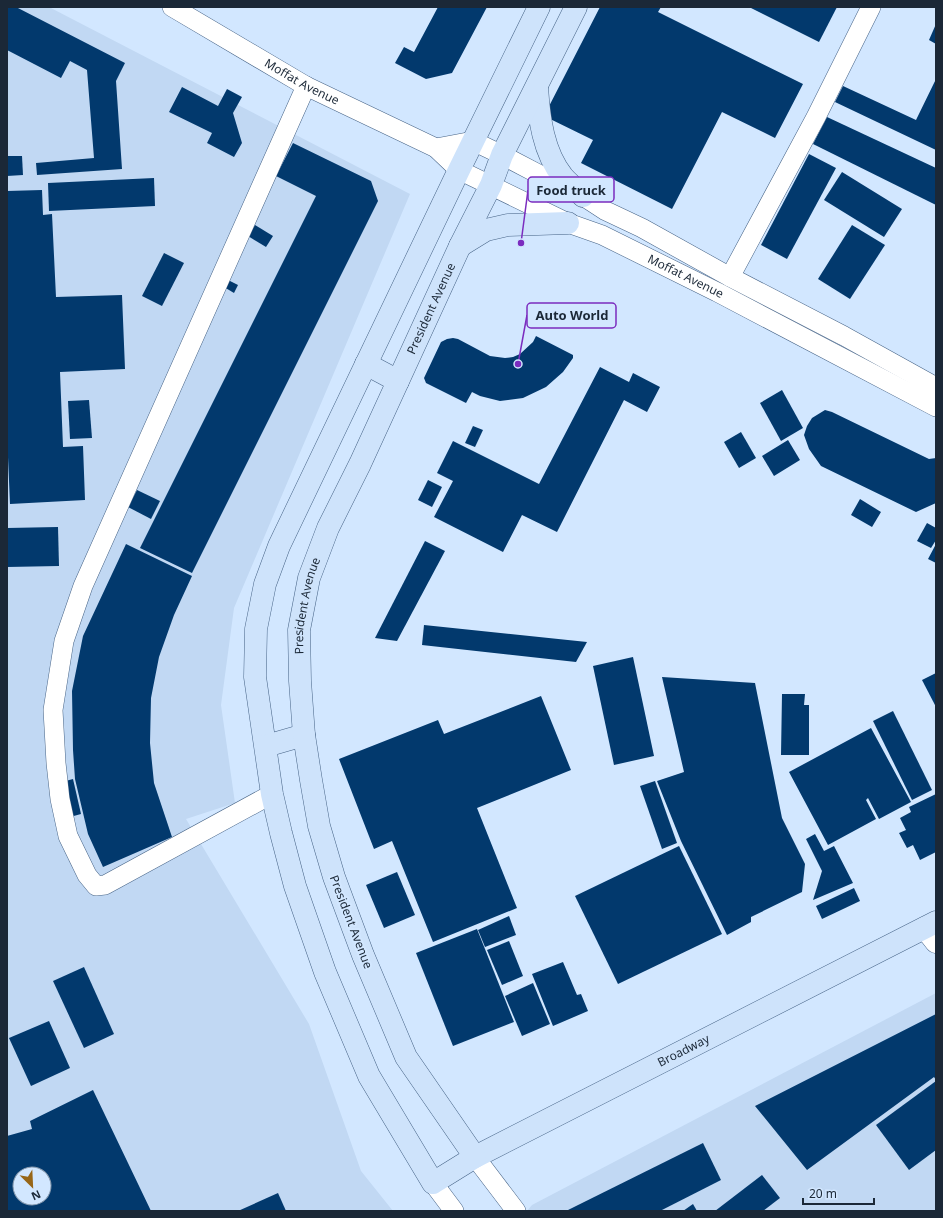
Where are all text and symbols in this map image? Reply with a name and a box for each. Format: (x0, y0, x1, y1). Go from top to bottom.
street label: Moffat Avenue (261, 54, 342, 109)
callout: Food truck (528, 177, 614, 202)
text: Food truck (536, 181, 607, 199)
street label: Moffat Avenue (645, 250, 727, 302)
street label: President Avenue (403, 260, 459, 357)
callout: Auto World (527, 303, 616, 328)
text: Auto World (536, 306, 608, 324)
street label: President Avenue (290, 554, 324, 655)
street label: President Avenue (326, 873, 377, 971)
street label: Broadway (654, 1030, 713, 1071)
north arrow (12, 1166, 52, 1206)
scale bar (803, 1180, 874, 1206)
text: 20 m (809, 1185, 837, 1202)
text: N (29, 1187, 43, 1204)

